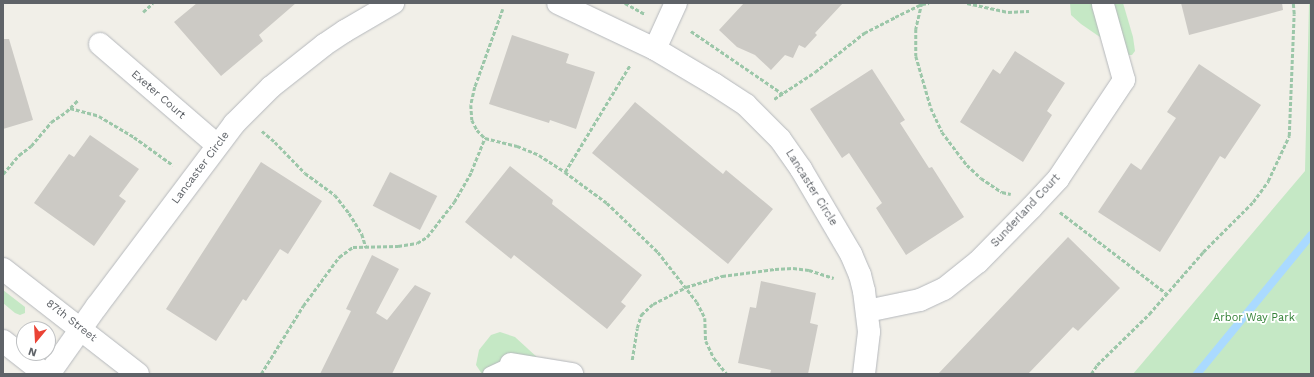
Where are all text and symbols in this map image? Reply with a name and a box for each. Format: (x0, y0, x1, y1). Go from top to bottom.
street label: Exeter Court (128, 68, 188, 122)
street label: Lancaster Circle (169, 129, 233, 207)
street label: Lancaster Circle (782, 147, 840, 229)
street label: Sunderland Court (989, 172, 1063, 250)
street label: 87th Street (43, 297, 99, 345)
park label: Arbor Way Park (1213, 311, 1295, 325)
north arrow (16, 321, 56, 361)
text: N (27, 344, 38, 359)

